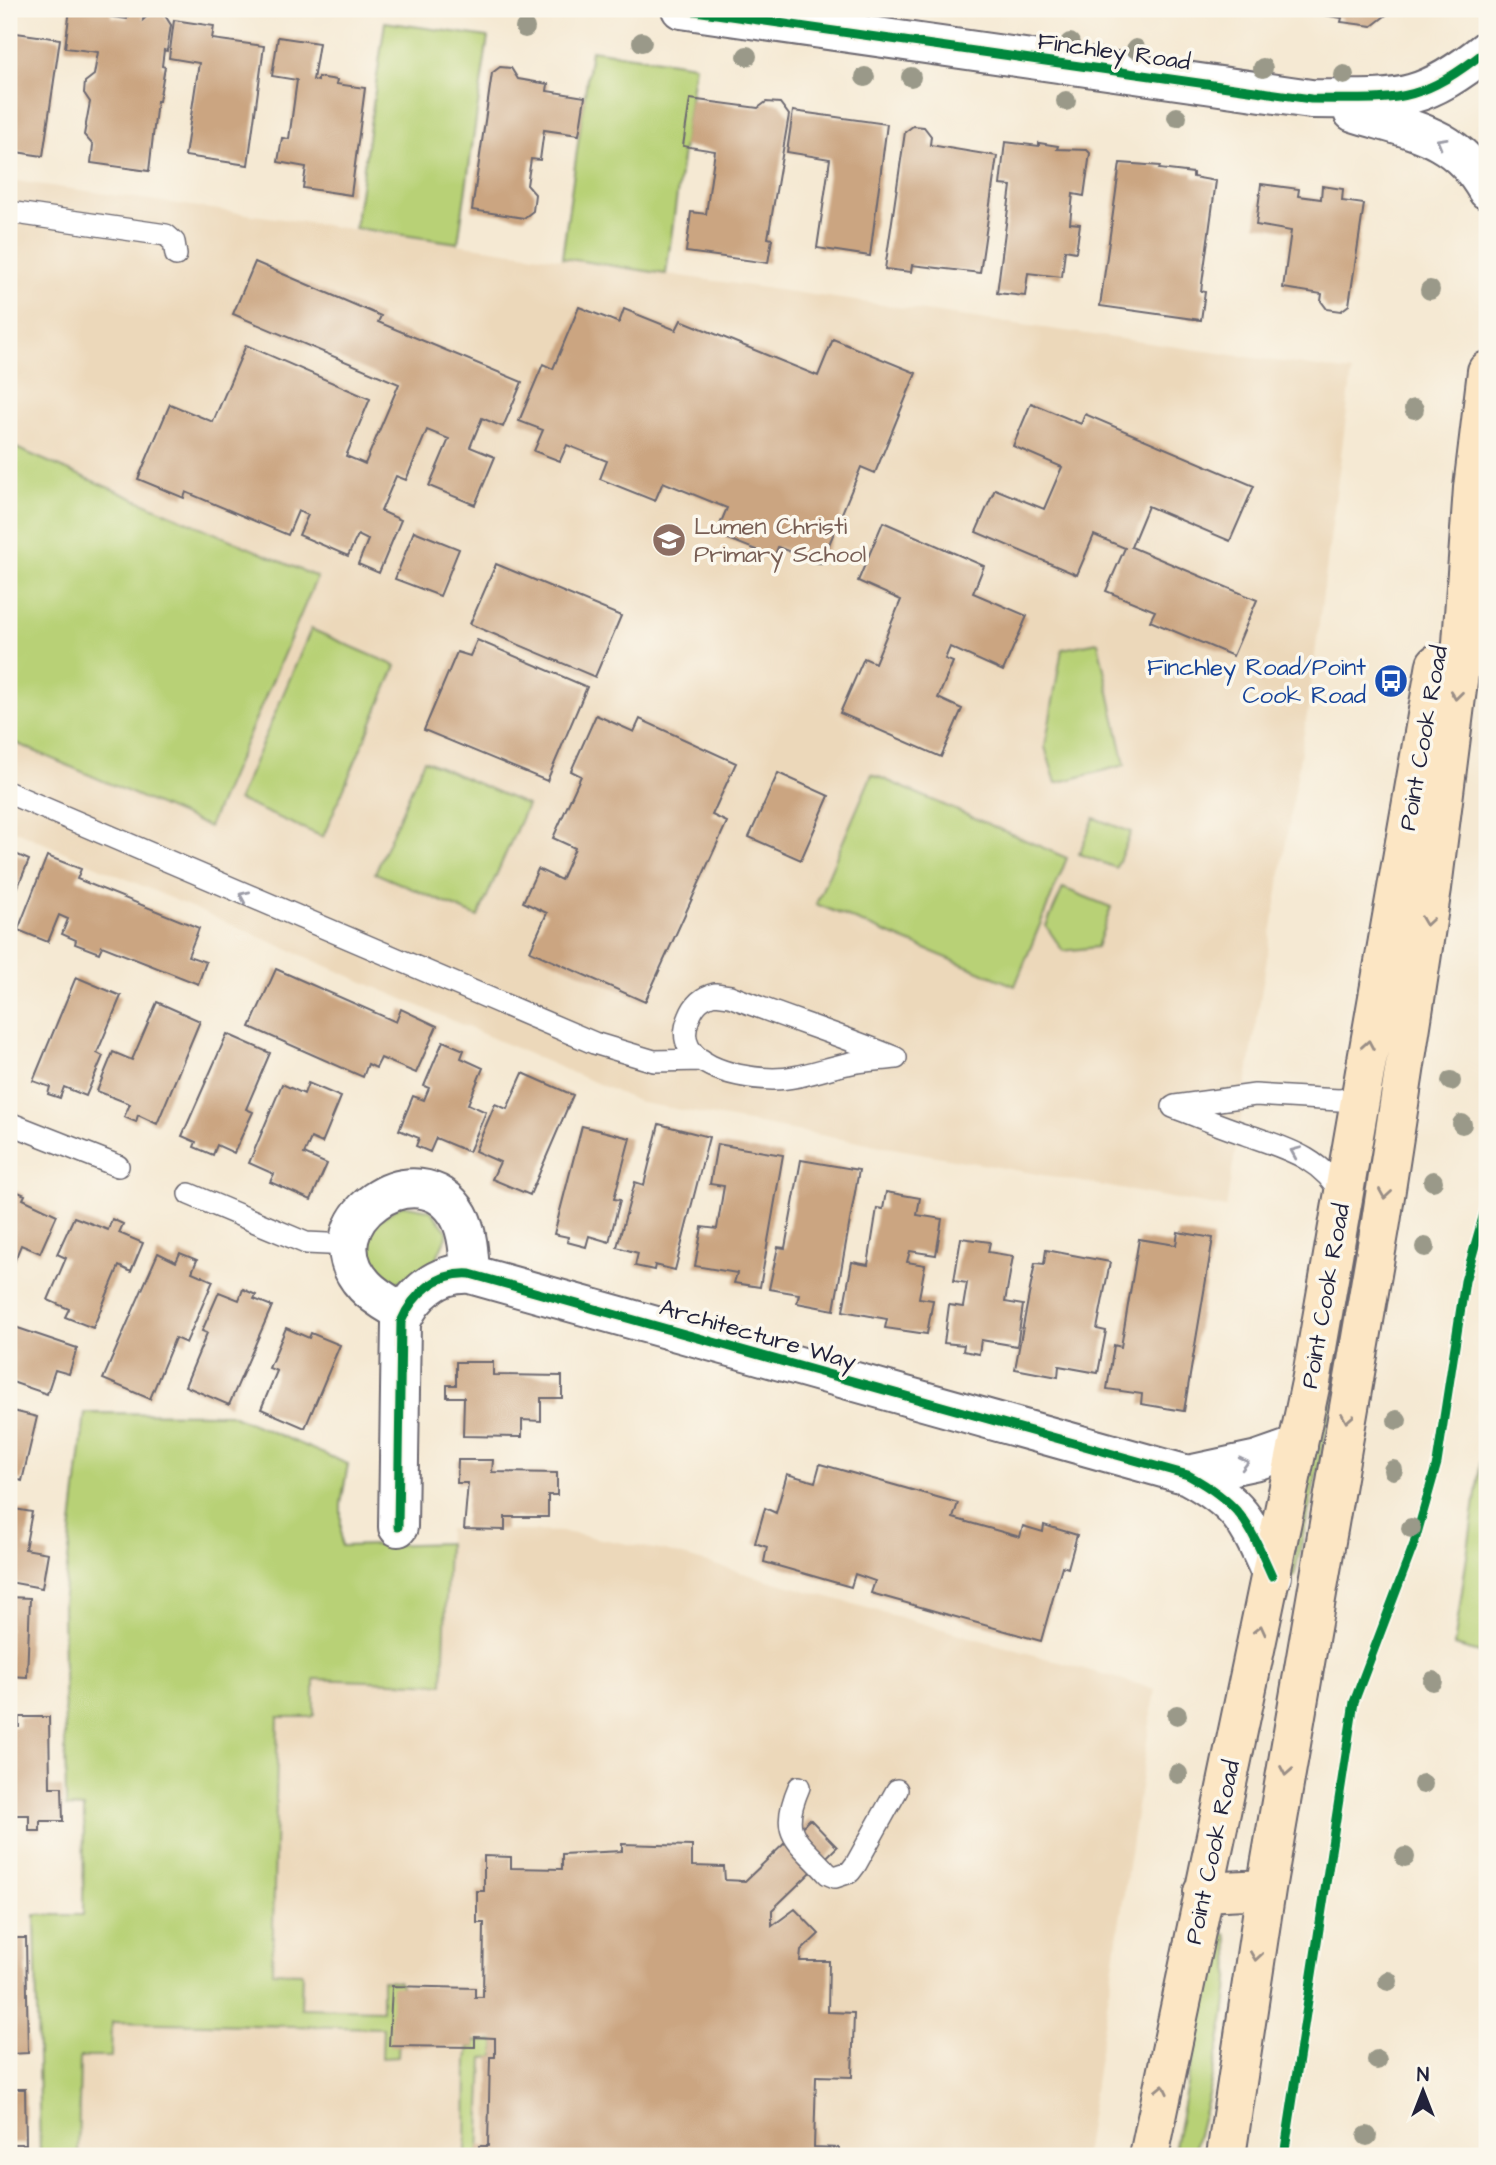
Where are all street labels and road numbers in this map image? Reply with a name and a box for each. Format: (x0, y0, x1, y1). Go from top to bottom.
street label: Finchley Road (1035, 24, 1192, 81)
street label: Point Cook Road (1391, 643, 1457, 833)
street label: Point Cook Road (1293, 1201, 1359, 1391)
street label: Architecture Way (655, 1291, 860, 1380)
street label: Point Cook Road (1177, 1757, 1249, 1947)

